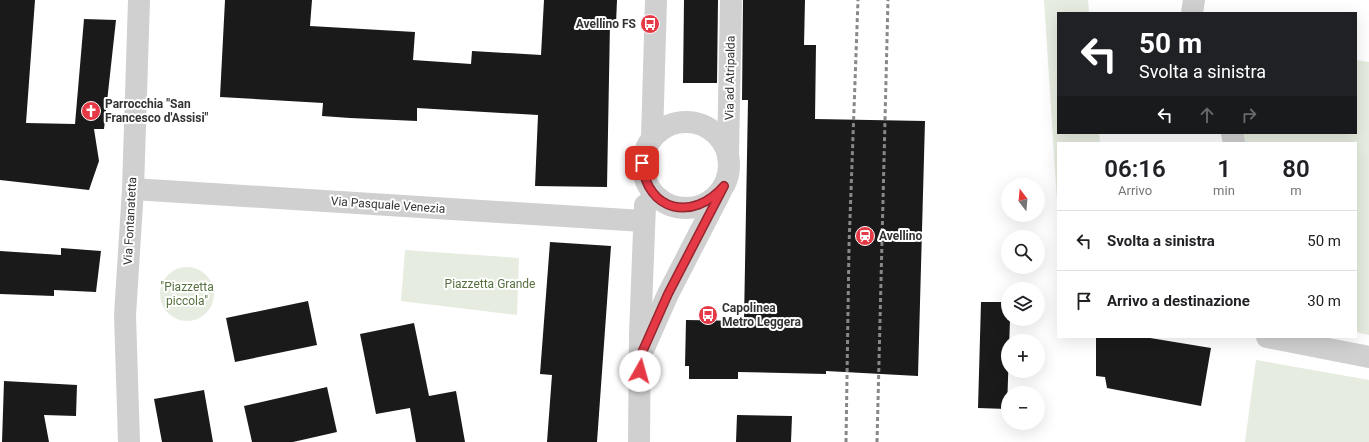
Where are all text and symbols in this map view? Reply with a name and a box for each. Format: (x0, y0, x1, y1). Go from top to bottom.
bus stop icon: Avellino FS (639, 13, 661, 35)
place label: Avellino FS (576, 17, 636, 31)
text: 50 m (1139, 27, 1202, 60)
icon: left (1073, 28, 1125, 80)
street label: Via ad Atripalda (722, 36, 738, 120)
text: Svolta a sinistra (1139, 61, 1266, 82)
place label: Parrocchia "San Francesco d'Assisi" (105, 97, 209, 125)
church icon: Parrocchia "San Francesco d'Assisi" (80, 100, 102, 122)
icon: left (1154, 104, 1176, 126)
icon: ahead (1196, 104, 1218, 126)
icon: right (1238, 104, 1260, 126)
pin (625, 146, 659, 180)
icon: arrive (631, 152, 653, 174)
text: 06:16 (1104, 155, 1166, 183)
text: 1 (1217, 155, 1231, 183)
text: 80 (1282, 155, 1310, 183)
street label: Via Fontanatetta (121, 177, 139, 265)
north arrow (1001, 178, 1045, 222)
map controls (1001, 178, 1045, 430)
text: Arrivo (1118, 183, 1152, 198)
text: min (1213, 183, 1235, 198)
text: m (1290, 183, 1302, 198)
street label: Via Pasquale Venezia (330, 194, 446, 216)
station icon: Avellino (854, 225, 876, 247)
place label: Avellino (879, 229, 923, 243)
button: search (1001, 230, 1045, 274)
icon: left (1073, 230, 1095, 252)
text: Svolta a sinistra (1107, 232, 1215, 250)
text: 50 m (1307, 232, 1341, 250)
park label: Piazzetta Grande (445, 277, 535, 291)
park label: "Piazzetta piccola" (160, 280, 214, 308)
button: layers (1001, 282, 1045, 326)
icon: arrive (1073, 290, 1095, 312)
text: Arrivo a destinazione (1107, 292, 1250, 310)
text: 30 m (1307, 292, 1341, 310)
place label: Capolinea Metro Leggera (722, 301, 801, 329)
bus stop icon: Capolinea Metro Leggera (697, 304, 719, 326)
button: + (1001, 334, 1045, 378)
position arrow (619, 350, 661, 392)
button: − (1001, 386, 1045, 430)

